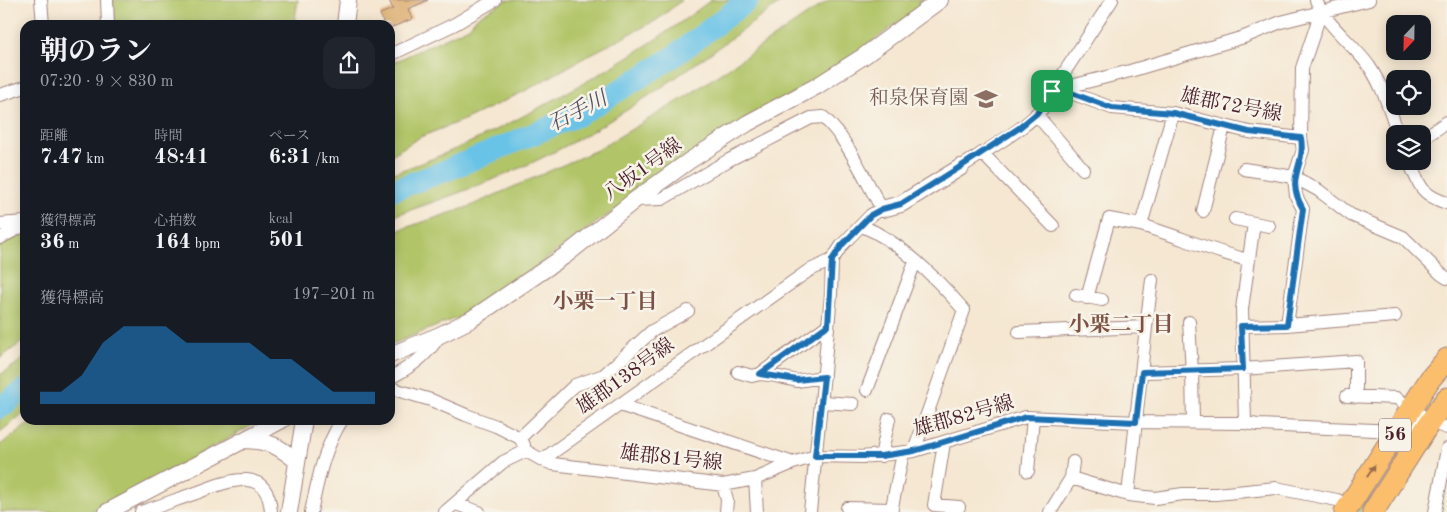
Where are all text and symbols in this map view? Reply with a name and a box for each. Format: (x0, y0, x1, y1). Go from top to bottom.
north arrow (1386, 15, 1431, 60)
map controls (1386, 15, 1431, 170)
button: share (323, 37, 375, 89)
text: 朝のラン (40, 39, 152, 67)
pin (1031, 70, 1073, 112)
button: locate (1386, 70, 1431, 115)
text: 07:20 · 9 × 830 m (40, 74, 173, 90)
icon: arrive (1038, 77, 1066, 105)
street label: 雄郡72号線 (1178, 84, 1284, 126)
water label: 石手川 (544, 86, 613, 136)
school or university icon: 和泉保育園 (973, 86, 999, 112)
place label: 和泉保育園 (869, 87, 969, 109)
button: layers (1386, 125, 1431, 170)
text: 距離 (40, 129, 68, 143)
text: 時間 (154, 129, 182, 143)
text: ペース (269, 129, 310, 143)
street label: 八坂1号線 (599, 133, 686, 205)
text: 7.47 (40, 147, 82, 168)
text: 48:41 (154, 147, 209, 168)
text: 6:31 (269, 147, 311, 168)
text: km (82, 152, 105, 166)
text: /km (311, 152, 340, 166)
text: kcal (269, 212, 293, 226)
text: 獲得標高 (40, 214, 96, 228)
text: 心拍数 (154, 214, 196, 228)
text: 501 (269, 230, 305, 251)
text: 36 (40, 232, 64, 253)
text: 164 (154, 232, 191, 253)
text: m (64, 237, 79, 251)
text: bpm (191, 237, 220, 251)
text: 197–201 m (292, 287, 375, 303)
district label: 小栗一丁目 (553, 289, 658, 313)
text: 獲得標高 (40, 291, 104, 307)
district label: 小栗二丁目 (1069, 312, 1174, 336)
street label: 雄郡138号線 (573, 334, 678, 419)
street label: 雄郡82号線 (911, 391, 1016, 441)
road number: 56 (1379, 418, 1411, 452)
street label: 雄郡81号線 (619, 442, 724, 474)
one-way arrow (1366, 464, 1376, 478)

